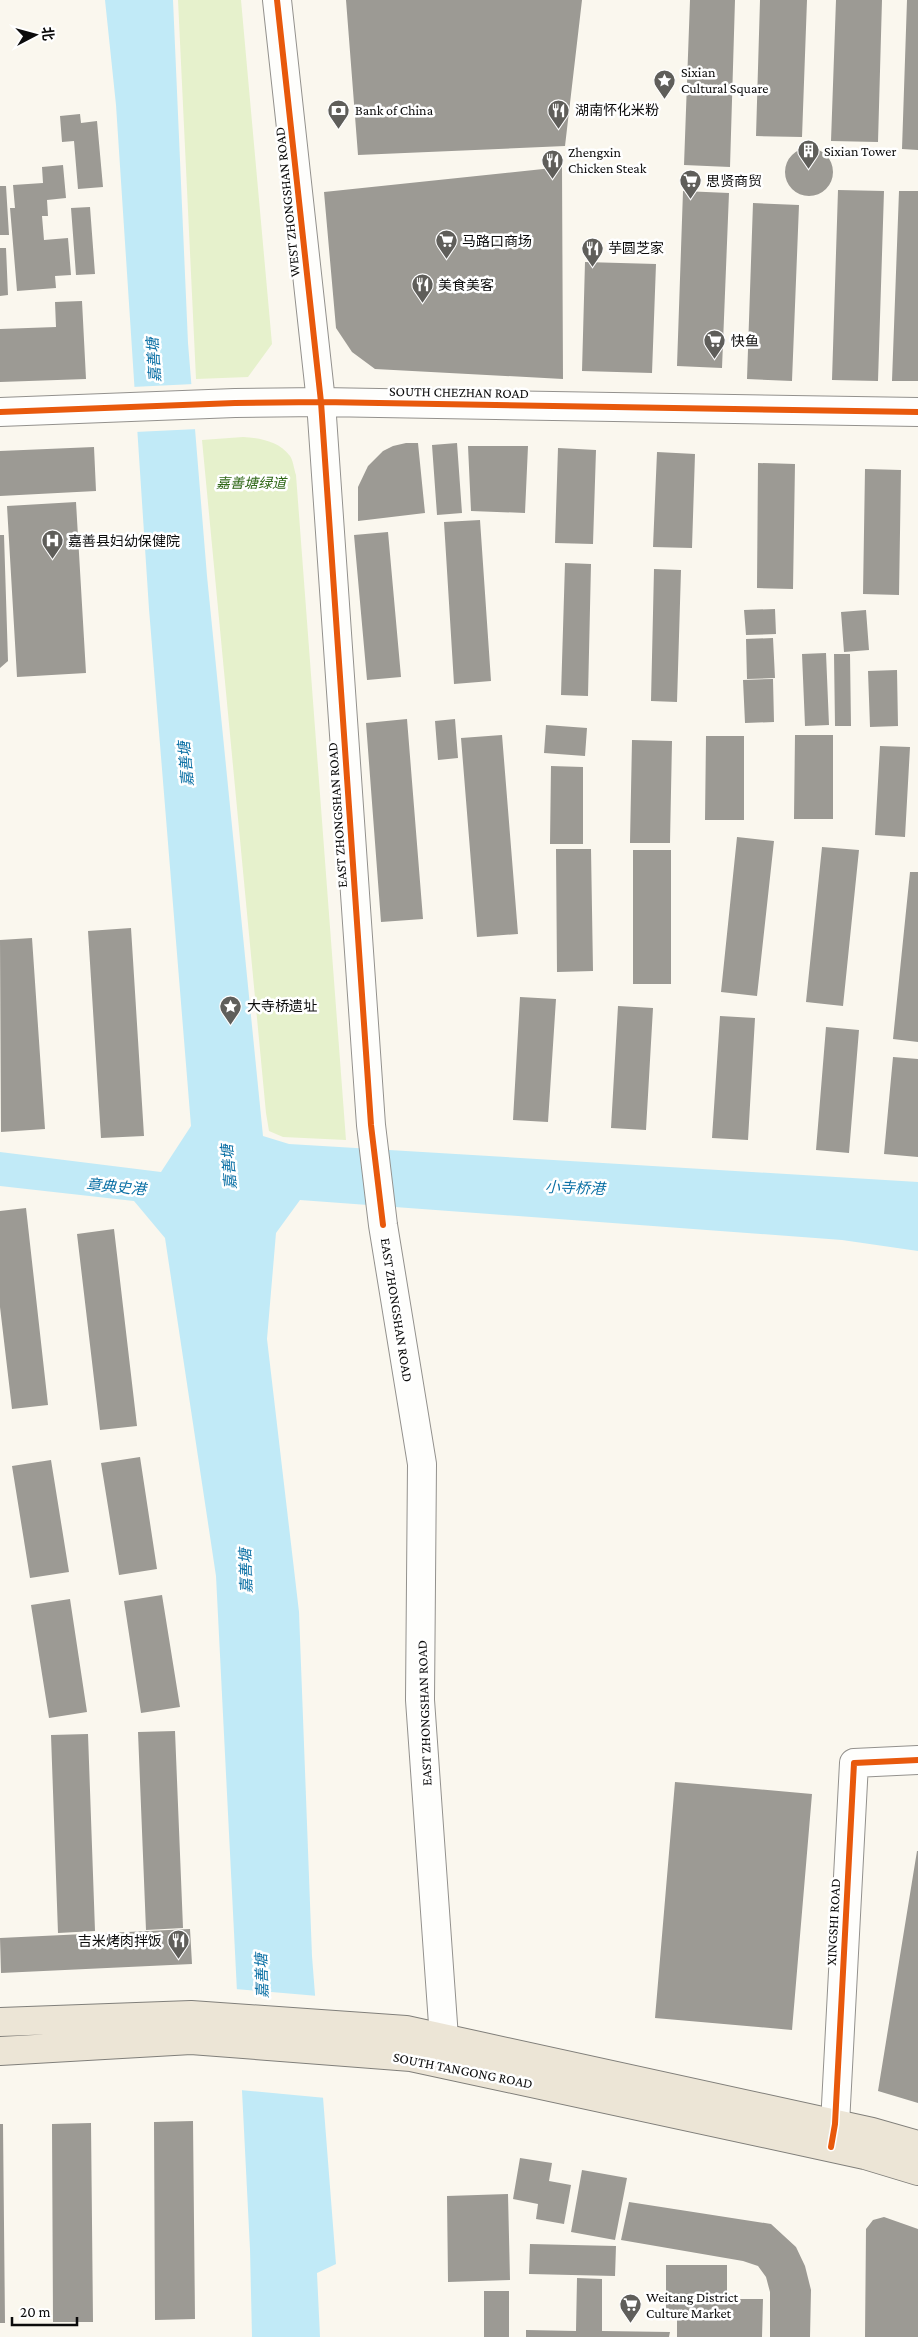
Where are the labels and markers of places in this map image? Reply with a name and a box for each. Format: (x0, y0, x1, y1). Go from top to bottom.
place label: Sixian Cultural Square (681, 64, 768, 96)
place icon: Sixian Cultural Square (653, 68, 677, 99)
bank icon: Bank of China (327, 98, 351, 129)
restaurant icon: 湖南怀化米粉 (547, 98, 571, 129)
place label: Bank of China (355, 102, 434, 118)
place label: 湖南怀化米粉 (575, 102, 659, 118)
building icon: Sixian Tower (796, 139, 820, 170)
place label: Sixian Tower (824, 143, 896, 159)
place label: Zhengxin Chicken Steak (568, 144, 647, 176)
restaurant icon: Zhengxin Chicken Steak (540, 148, 564, 179)
supermarket icon: 思贤商贸 (678, 169, 702, 200)
place label: 思贤商贸 (706, 173, 762, 189)
supermarket icon: 马路口商场 (434, 229, 458, 260)
place label: 马路口商场 (462, 233, 532, 249)
restaurant icon: 芋圆芝家 (580, 236, 604, 267)
place label: 芋圆芝家 (608, 240, 664, 256)
restaurant icon: 美食美客 (410, 273, 434, 304)
place label: 美食美客 (438, 277, 494, 293)
supermarket icon: 快鱼 (703, 329, 727, 360)
place label: 快鱼 (731, 333, 759, 349)
hospital icon: 嘉善县妇幼保健院 (40, 529, 64, 560)
place label: 嘉善县妇幼保健院 (68, 533, 180, 549)
place icon: 大寺桥遗址 (219, 994, 243, 1025)
place label: 大寺桥遗址 (247, 998, 317, 1014)
restaurant icon: 吉米烤肉拌饭 (166, 1929, 190, 1960)
place label: 吉米烤肉拌饭 (78, 1933, 162, 1949)
place label: Weitang District Culture Market (646, 2289, 739, 2321)
supermarket icon: Weitang District Culture Market (618, 2293, 642, 2324)

